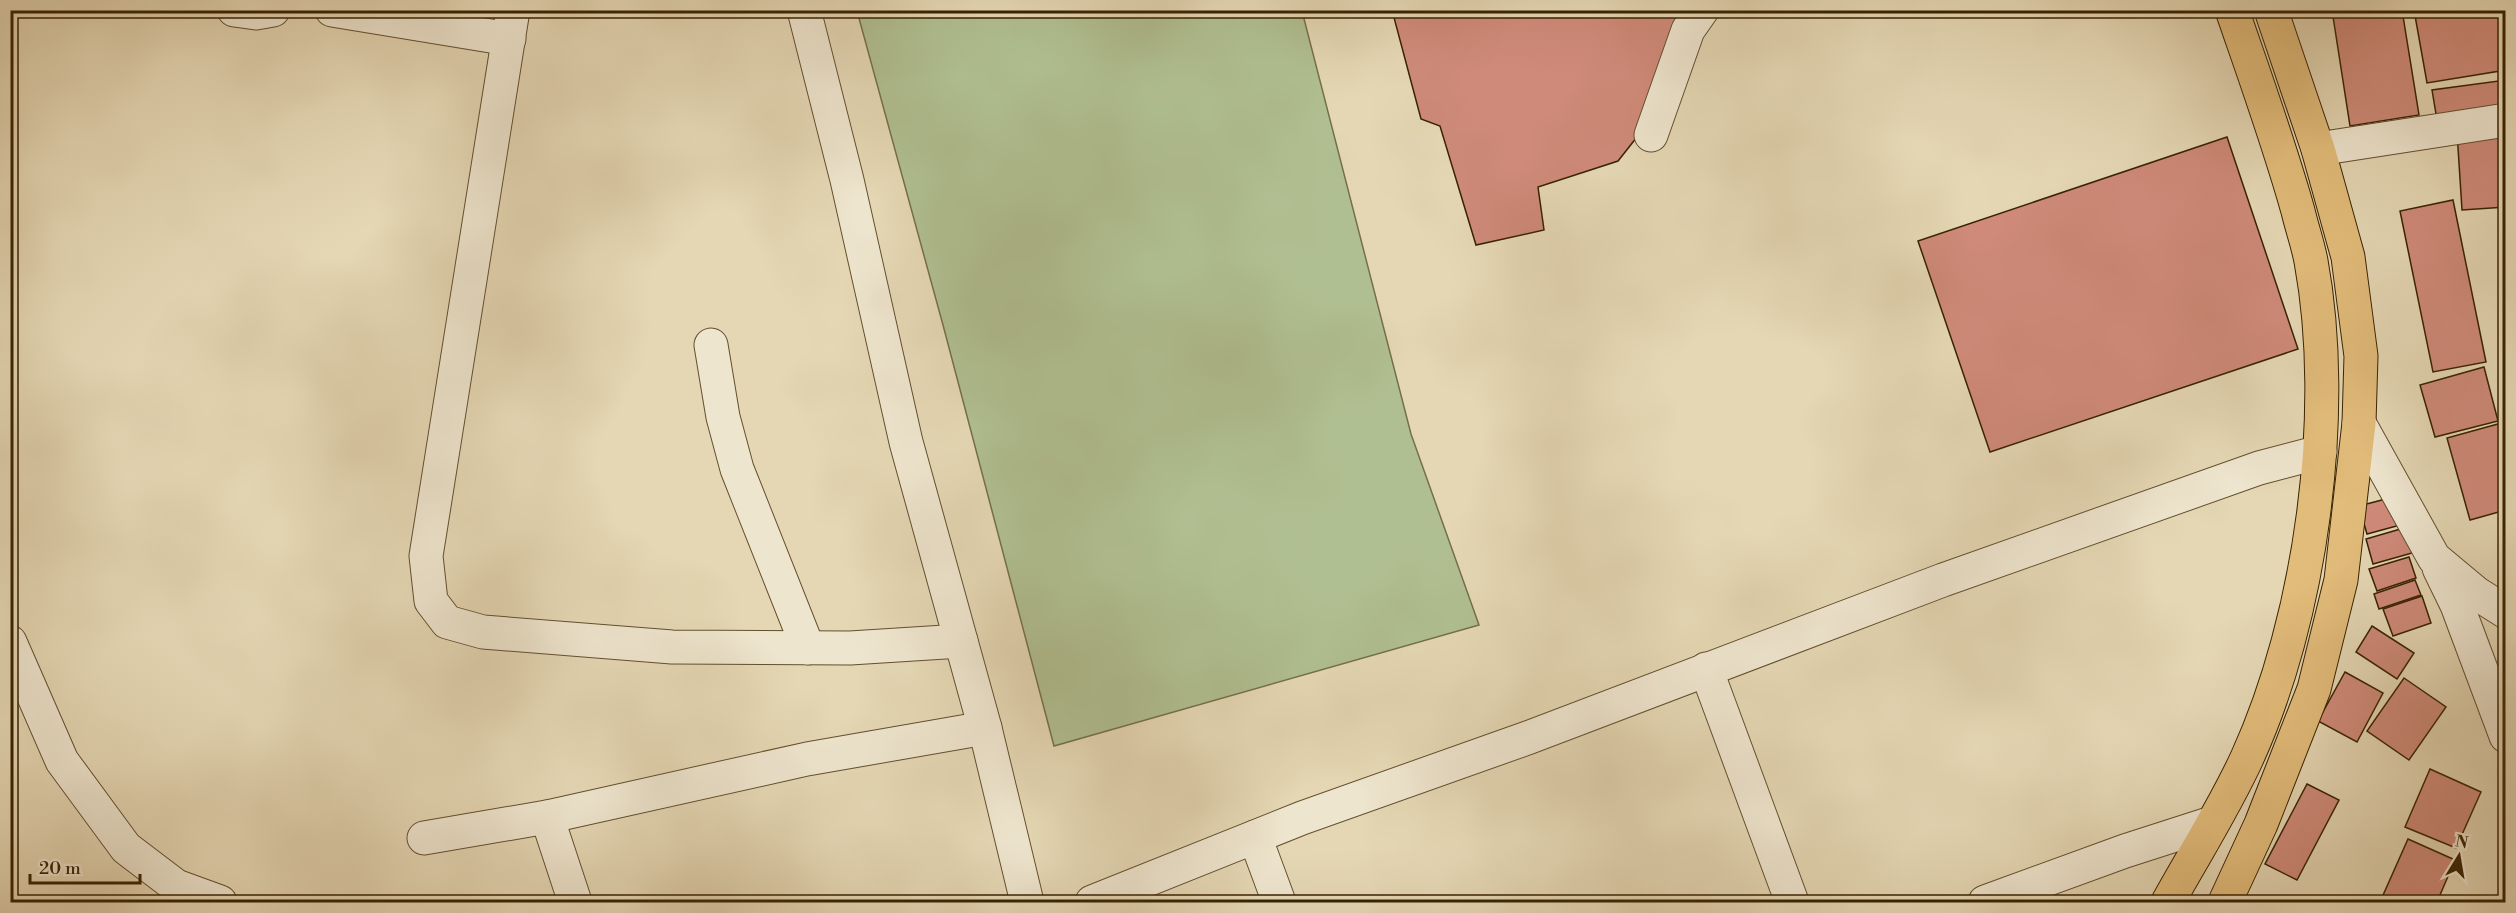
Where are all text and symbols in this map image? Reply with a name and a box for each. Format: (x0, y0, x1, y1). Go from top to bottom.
north arrow (2429, 826, 2489, 886)
text: N (2454, 831, 2470, 853)
scale bar (30, 847, 140, 885)
text: 20 m (39, 857, 81, 880)

